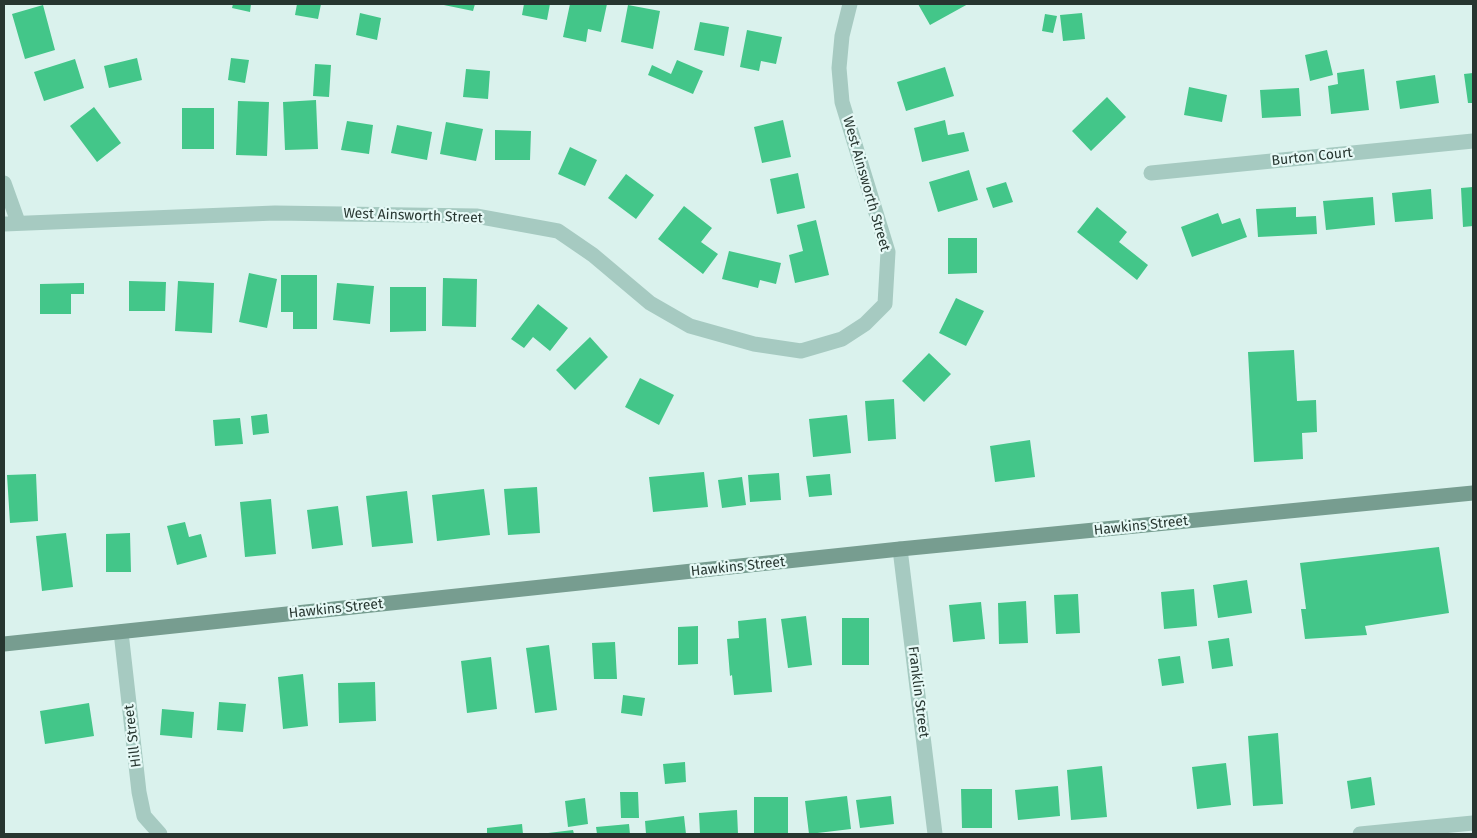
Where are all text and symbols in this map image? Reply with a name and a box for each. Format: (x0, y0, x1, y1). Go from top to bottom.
street label: West Ainsworth Street (839, 115, 893, 253)
street label: Burton Court (1271, 144, 1353, 170)
street label: West Ainsworth Street (343, 205, 483, 227)
street label: Hawkins Street (1093, 513, 1189, 539)
street label: Hawkins Street (690, 554, 786, 580)
street label: Hawkins Street (288, 596, 384, 622)
street label: Franklin Street (904, 645, 932, 739)
street label: Hill Street (121, 704, 145, 768)

